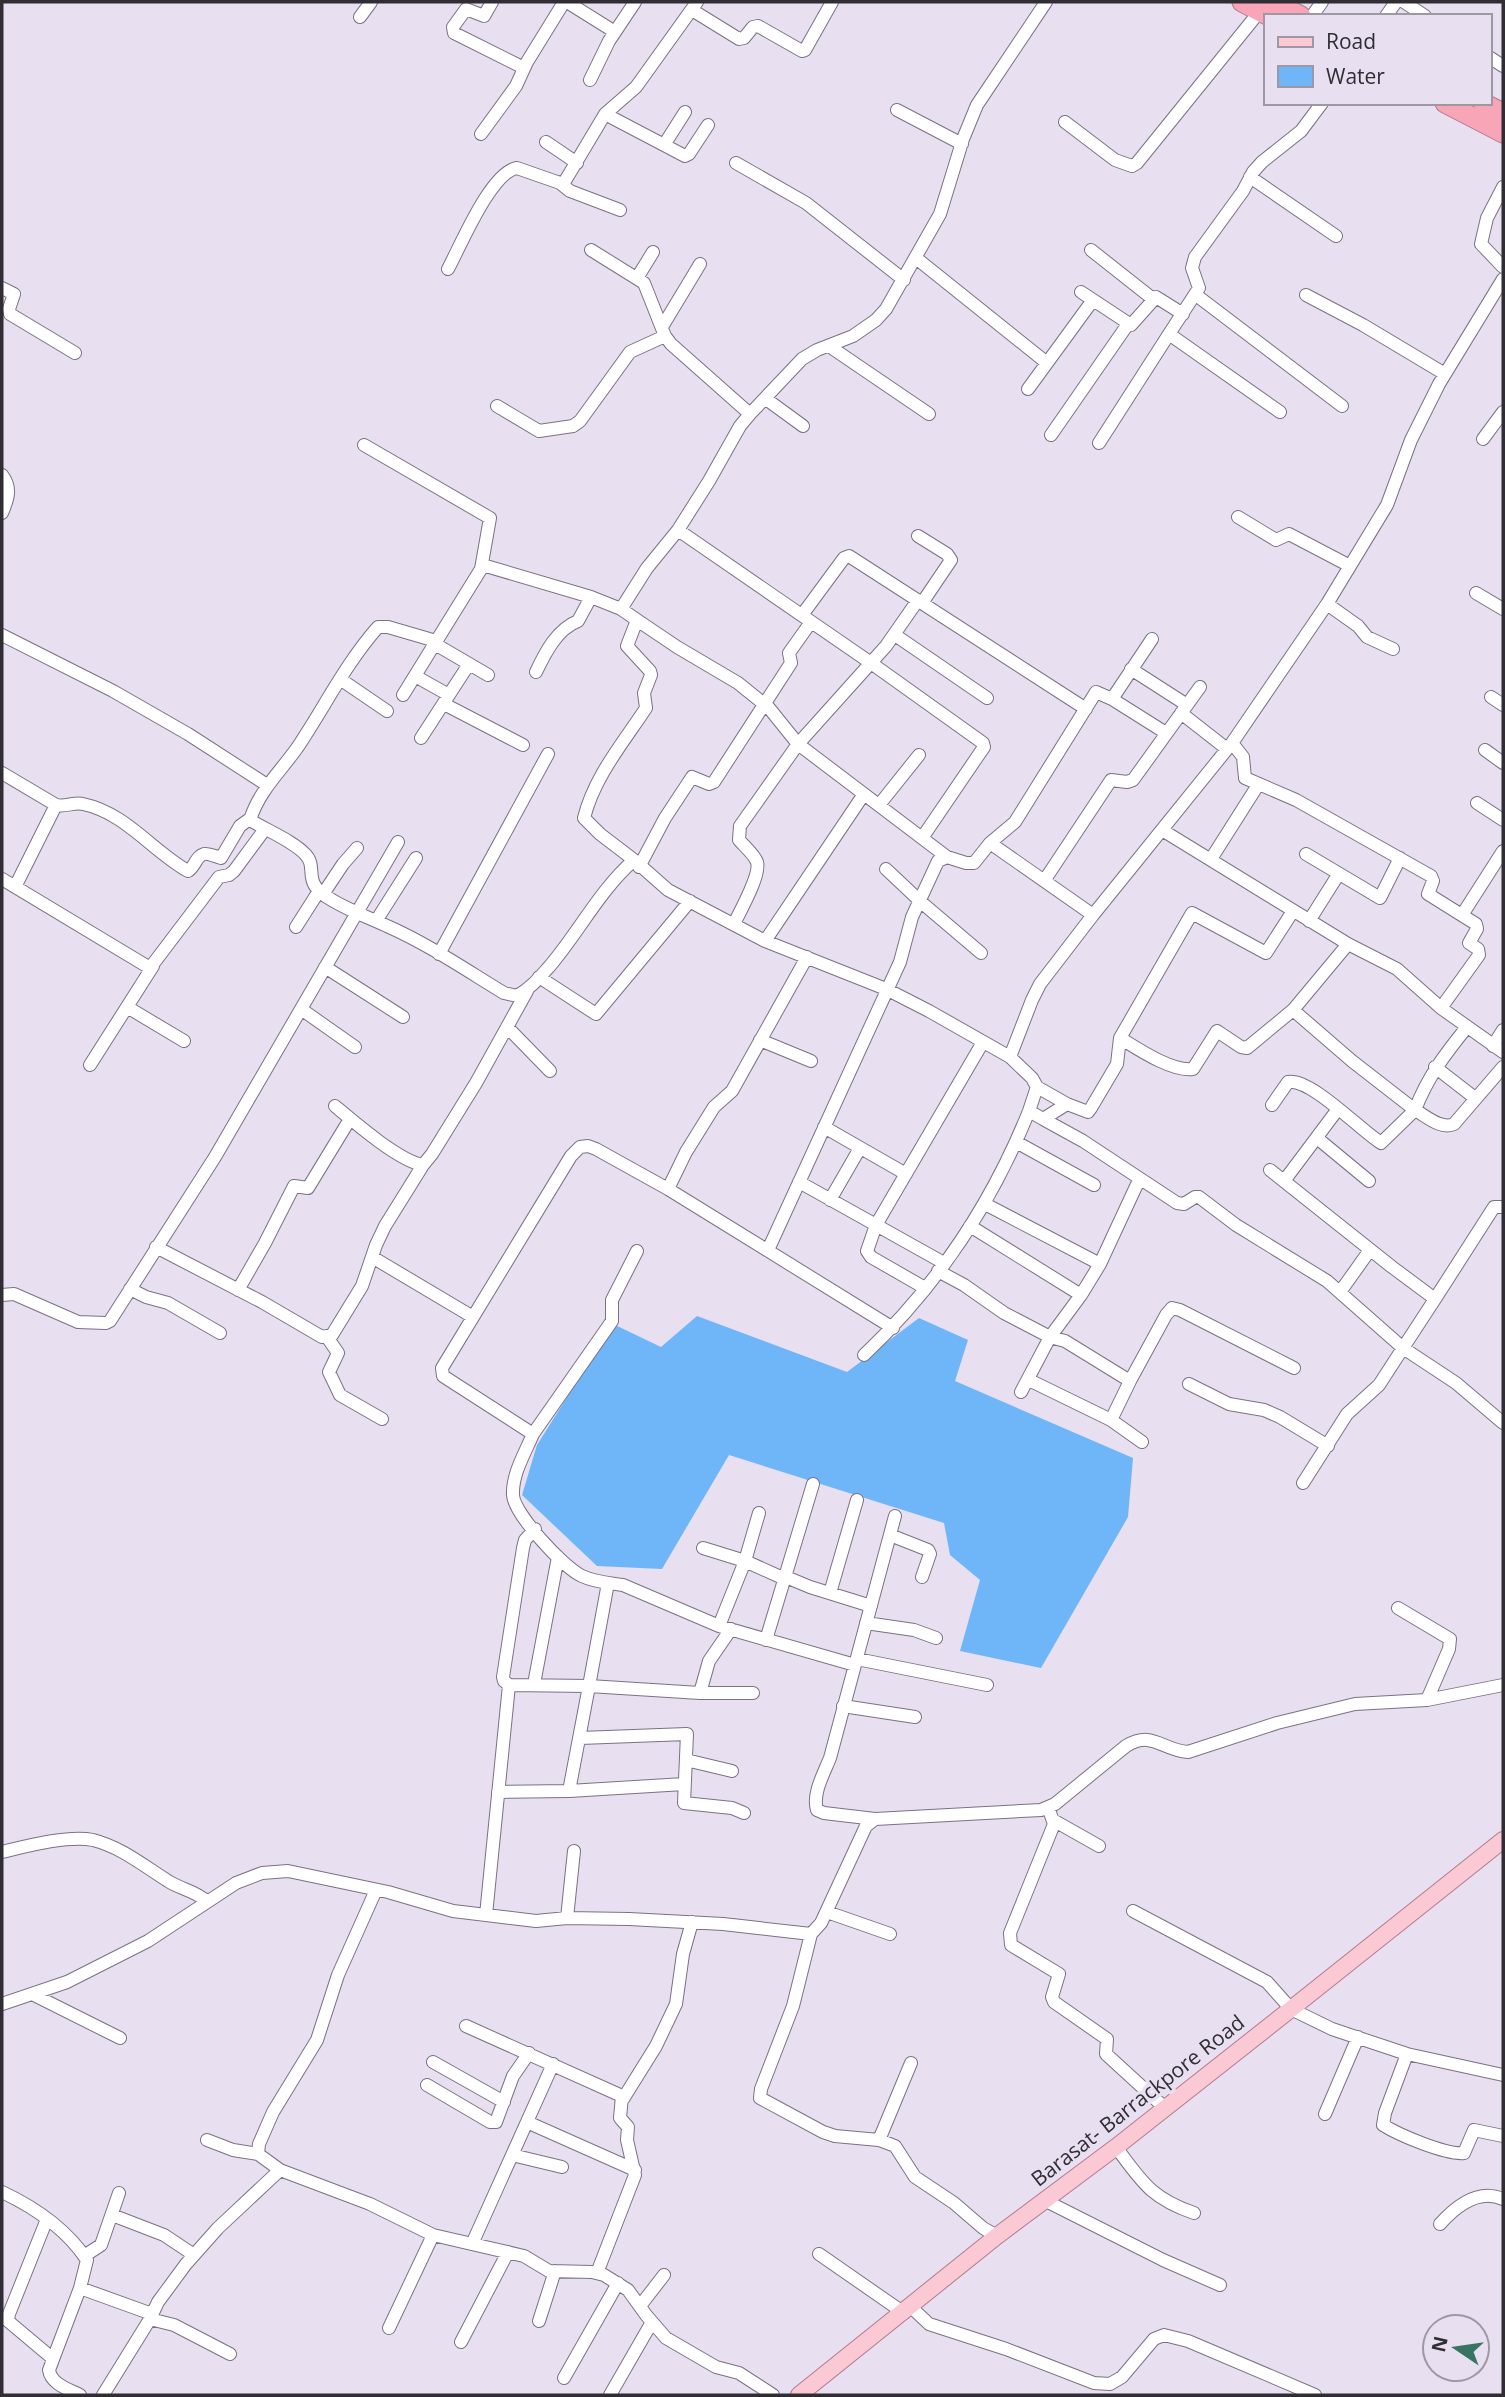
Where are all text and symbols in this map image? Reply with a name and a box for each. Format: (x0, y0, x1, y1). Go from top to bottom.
legend (1264, 14, 1491, 105)
text: Road (1326, 27, 1376, 55)
text: Water (1326, 62, 1385, 90)
street label: Barasat- Barrackpore Road (1025, 2008, 1250, 2192)
north arrow (1421, 2313, 1491, 2383)
text: N (1425, 2334, 1454, 2355)

